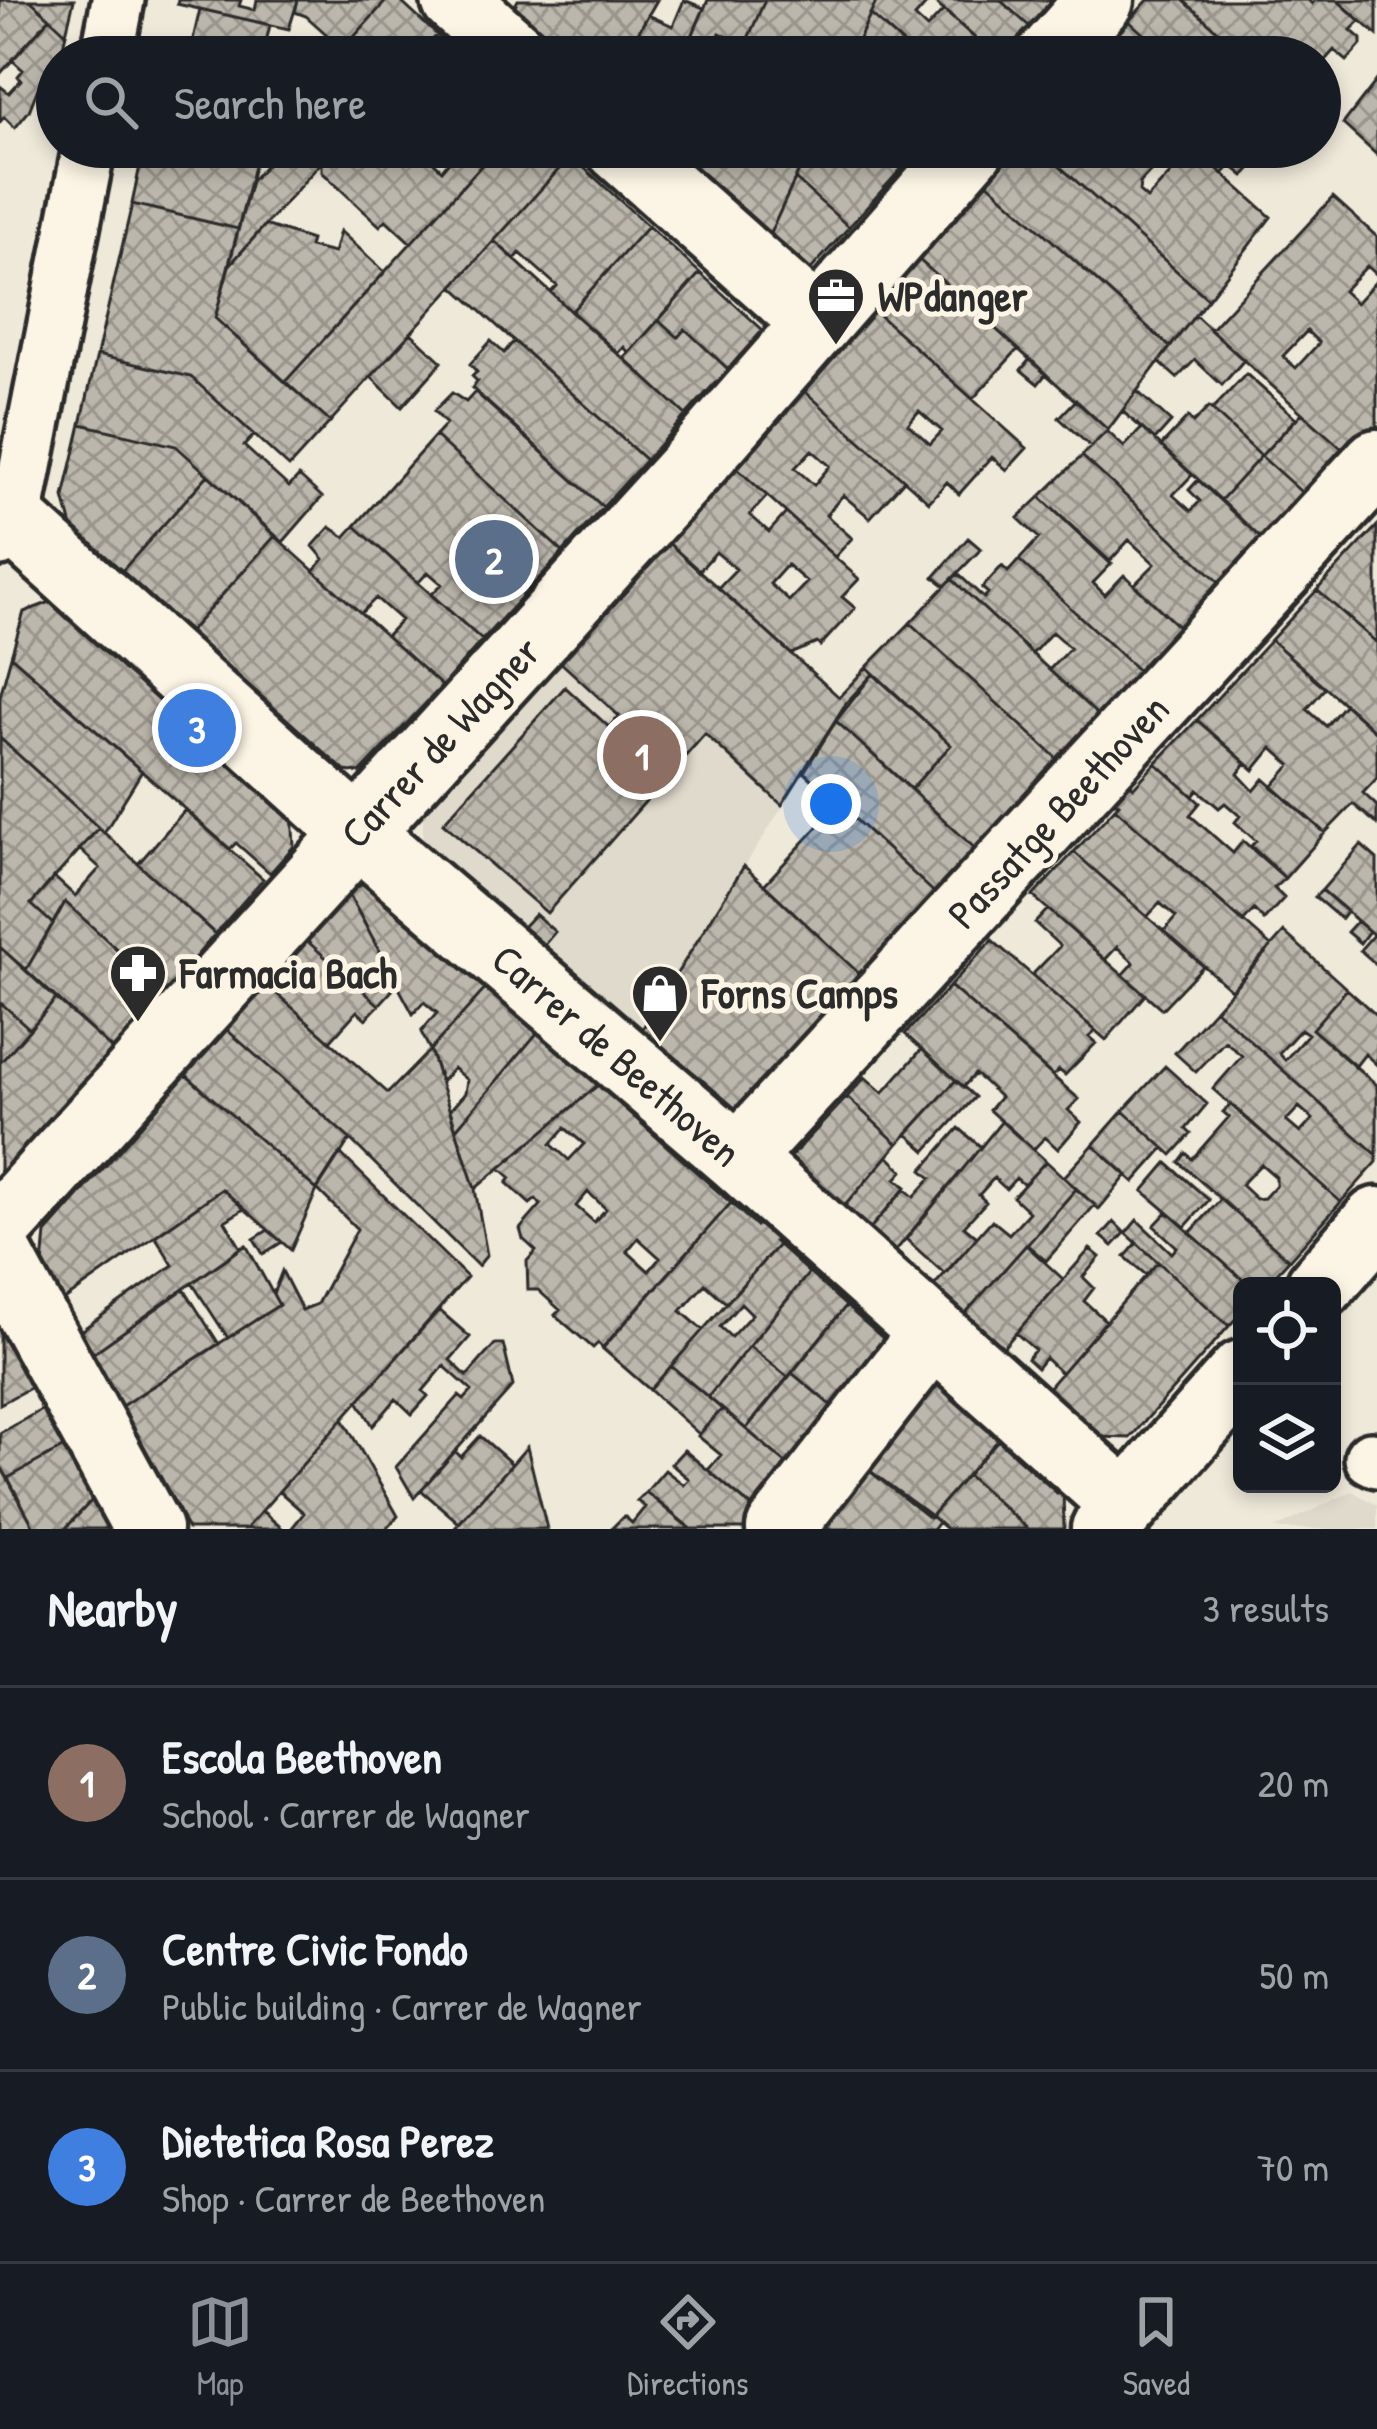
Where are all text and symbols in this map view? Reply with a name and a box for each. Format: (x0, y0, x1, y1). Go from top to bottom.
search box (36, 36, 1341, 168)
icon: search (78, 69, 144, 135)
text: Search here (174, 72, 366, 133)
office icon: WPdanger (805, 265, 867, 347)
place label: WPdanger (878, 267, 1028, 325)
pin: 2 (455, 514, 533, 604)
street label: Carrer de Wagner (327, 623, 553, 860)
street label: Passatge Beethoven (934, 681, 1181, 940)
pin: 3 (158, 683, 236, 773)
pin: 1 (603, 710, 681, 800)
your location (801, 774, 861, 834)
street label: Carrer de Beethoven (480, 930, 754, 1179)
pharmacy icon: Farmacia Bach (107, 942, 169, 1024)
place label: Farmacia Bach (179, 944, 397, 1001)
shop icon: Forns Camps (629, 962, 691, 1044)
place label: Forns Camps (701, 964, 898, 1022)
map controls (1233, 1277, 1341, 1493)
button: locate (1233, 1277, 1341, 1385)
button: layers (1233, 1385, 1341, 1493)
text: Nearby (48, 1573, 178, 1642)
text: 3 results (1203, 1581, 1329, 1634)
text: Escola Beethoven (162, 1726, 442, 1787)
text: 1 (80, 1756, 94, 1809)
text: 20 m (1258, 1756, 1329, 1809)
text: School · Carrer de Wagner (162, 1787, 530, 1840)
text: Centre Civic Fondo (162, 1918, 468, 1979)
text: 2 (78, 1948, 96, 2001)
text: 50 m (1260, 1948, 1329, 2001)
text: Public building · Carrer de Wagner (162, 1979, 642, 2032)
text: Dietetica Rosa Perez (162, 2110, 494, 2171)
text: 3 (78, 2140, 96, 2193)
text: 70 m (1257, 2140, 1329, 2193)
text: Shop · Carrer de Beethoven (162, 2171, 545, 2224)
tab: Map (187, 2289, 253, 2405)
tab: Directions (627, 2289, 749, 2405)
tab: Saved (1123, 2289, 1190, 2405)

